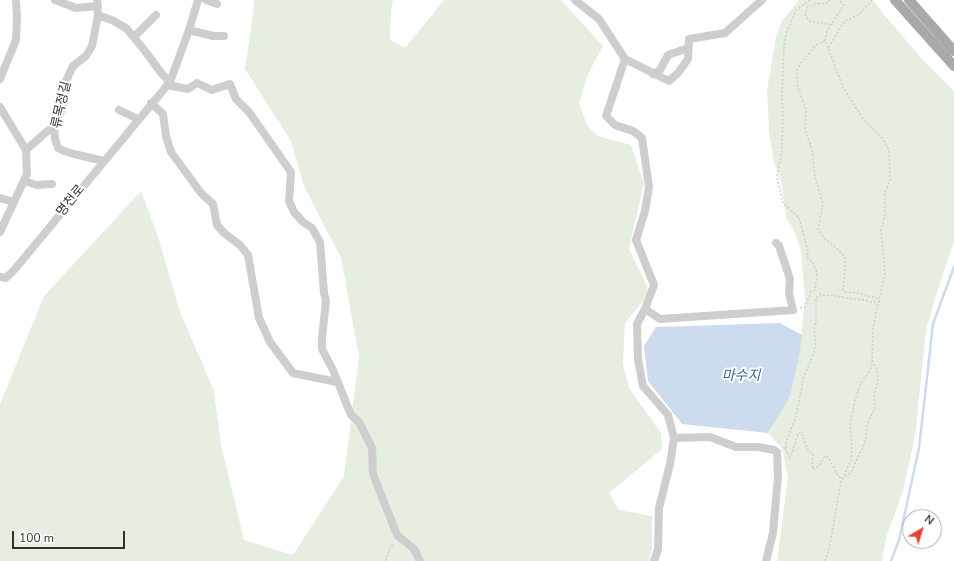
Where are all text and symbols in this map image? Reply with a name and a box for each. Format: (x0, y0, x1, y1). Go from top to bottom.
street label: 류목정길 (49, 80, 75, 130)
street label: 명천로 (54, 182, 88, 220)
water label: 마수지 (722, 369, 760, 385)
north arrow (902, 509, 942, 549)
text: N (921, 511, 937, 528)
scale bar (14, 523, 127, 549)
text: 100 m (19, 530, 54, 546)

